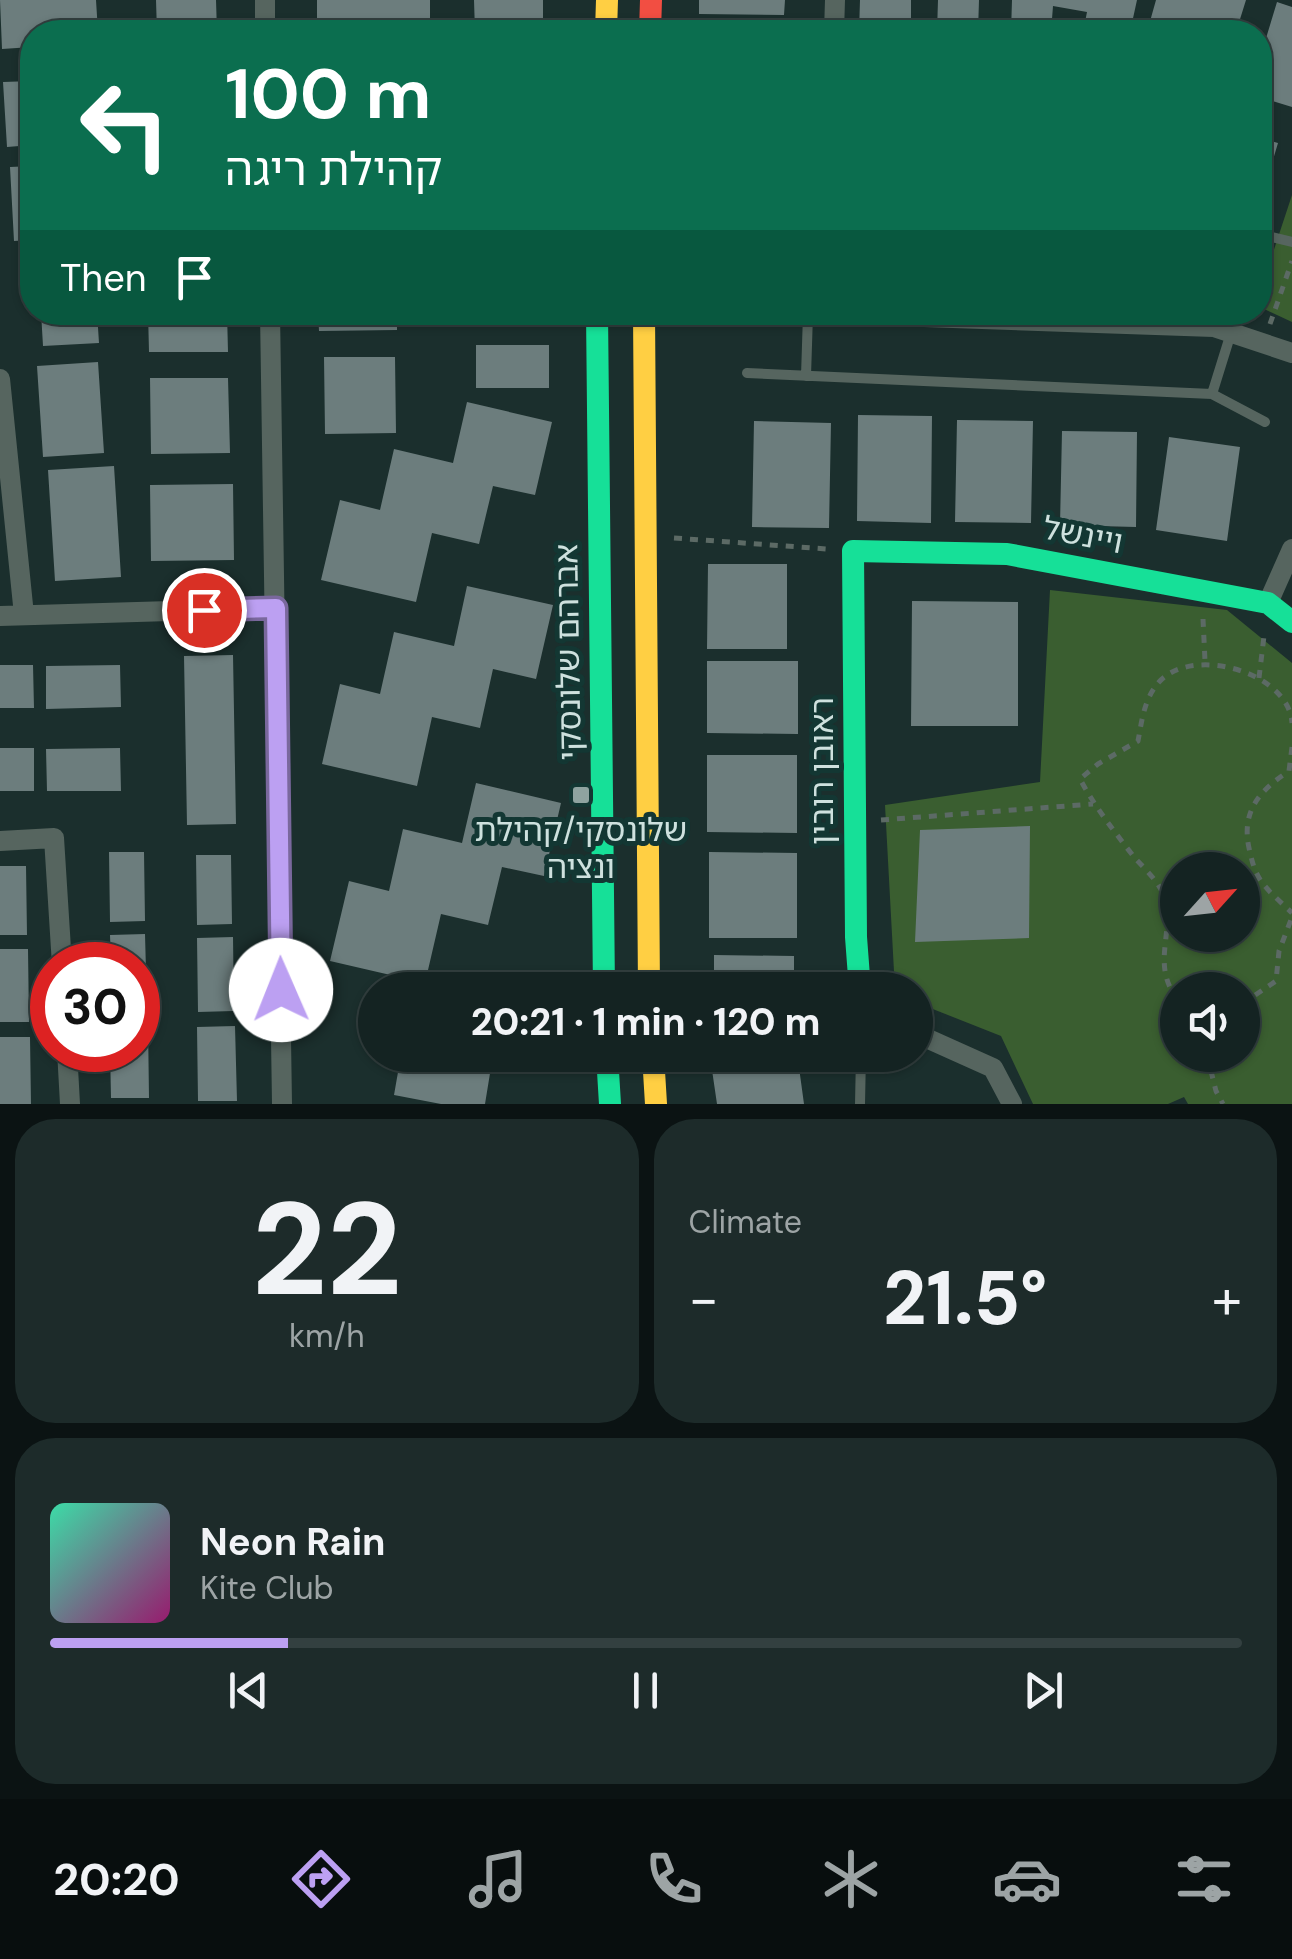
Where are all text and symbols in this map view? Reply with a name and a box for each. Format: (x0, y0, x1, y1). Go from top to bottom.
text: 100 m (225, 49, 431, 140)
icon: left (60, 60, 190, 190)
text: קהילת ריגה (225, 140, 443, 199)
icon: arrive (167, 250, 222, 305)
text: Then (60, 253, 147, 303)
street label: ויינשל (1039, 507, 1127, 563)
street label: אברהם שלונסקי (545, 543, 591, 761)
pin (162, 568, 247, 653)
icon: arrive (177, 583, 232, 638)
street label: ראובן רובין (801, 697, 843, 845)
marker: שלונסקי/קהילת ונציה (570, 784, 592, 806)
place label: שלונסקי/קהילת ונציה (475, 809, 687, 888)
north arrow (1160, 852, 1260, 952)
map controls (1160, 852, 1260, 1072)
position arrow (229, 938, 333, 1042)
speed limit sign: 30 (30, 942, 160, 1072)
button: sound (1160, 972, 1260, 1072)
text: 20:21 · 1 min · 120 m (471, 997, 820, 1047)
text: 22 (252, 1165, 402, 1334)
text: Climate (689, 1201, 802, 1243)
text: 21.5° (883, 1250, 1047, 1347)
text: − (689, 1263, 719, 1335)
text: + (1212, 1263, 1242, 1335)
text: km/h (289, 1315, 365, 1357)
text: Neon Rain (200, 1517, 385, 1567)
text: Kite Club (200, 1567, 334, 1609)
icon: previous (221, 1663, 276, 1718)
icon: pause (618, 1663, 673, 1718)
icon: next (1016, 1663, 1071, 1718)
icon: directions (286, 1844, 356, 1914)
icon: music (463, 1844, 533, 1914)
icon: phone (639, 1844, 709, 1914)
icon: climate (816, 1844, 886, 1914)
icon: car (992, 1844, 1062, 1914)
icon: filters (1169, 1844, 1239, 1914)
text: 20:20 (53, 1850, 180, 1909)

